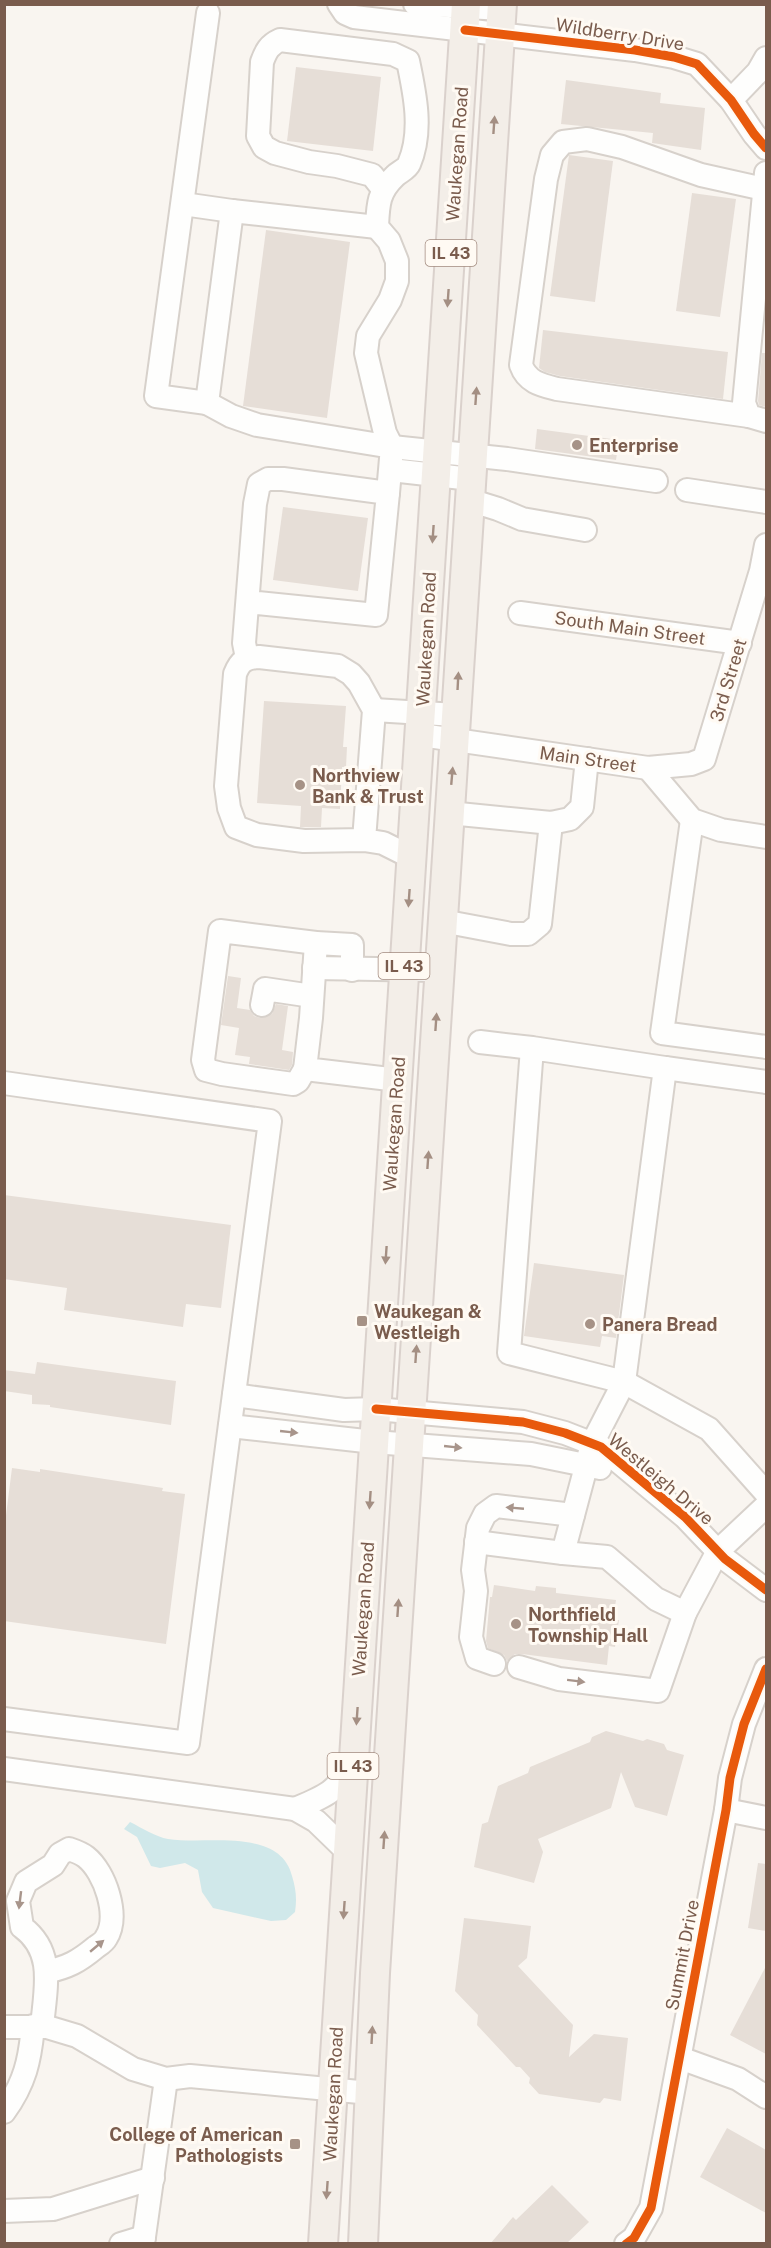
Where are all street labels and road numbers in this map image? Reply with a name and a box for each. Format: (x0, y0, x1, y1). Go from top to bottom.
street label: Wildberry Drive (554, 13, 686, 55)
street label: Waukegan Road (442, 86, 472, 222)
road number: IL 43 (426, 240, 476, 266)
street label: Waukegan Road (412, 571, 440, 707)
street label: South Main Street (553, 607, 707, 649)
street label: 3rd Street (705, 636, 751, 724)
street label: Main Street (538, 742, 638, 776)
road number: IL 43 (378, 953, 430, 979)
street label: Waukegan Road (379, 1056, 409, 1192)
street label: Westleigh Drive (604, 1429, 718, 1529)
street label: Waukegan Road (348, 1541, 378, 1677)
road number: IL 43 (328, 1753, 378, 1779)
street label: Summit Drive (661, 1898, 703, 2012)
street label: Waukegan Road (319, 2026, 347, 2162)

